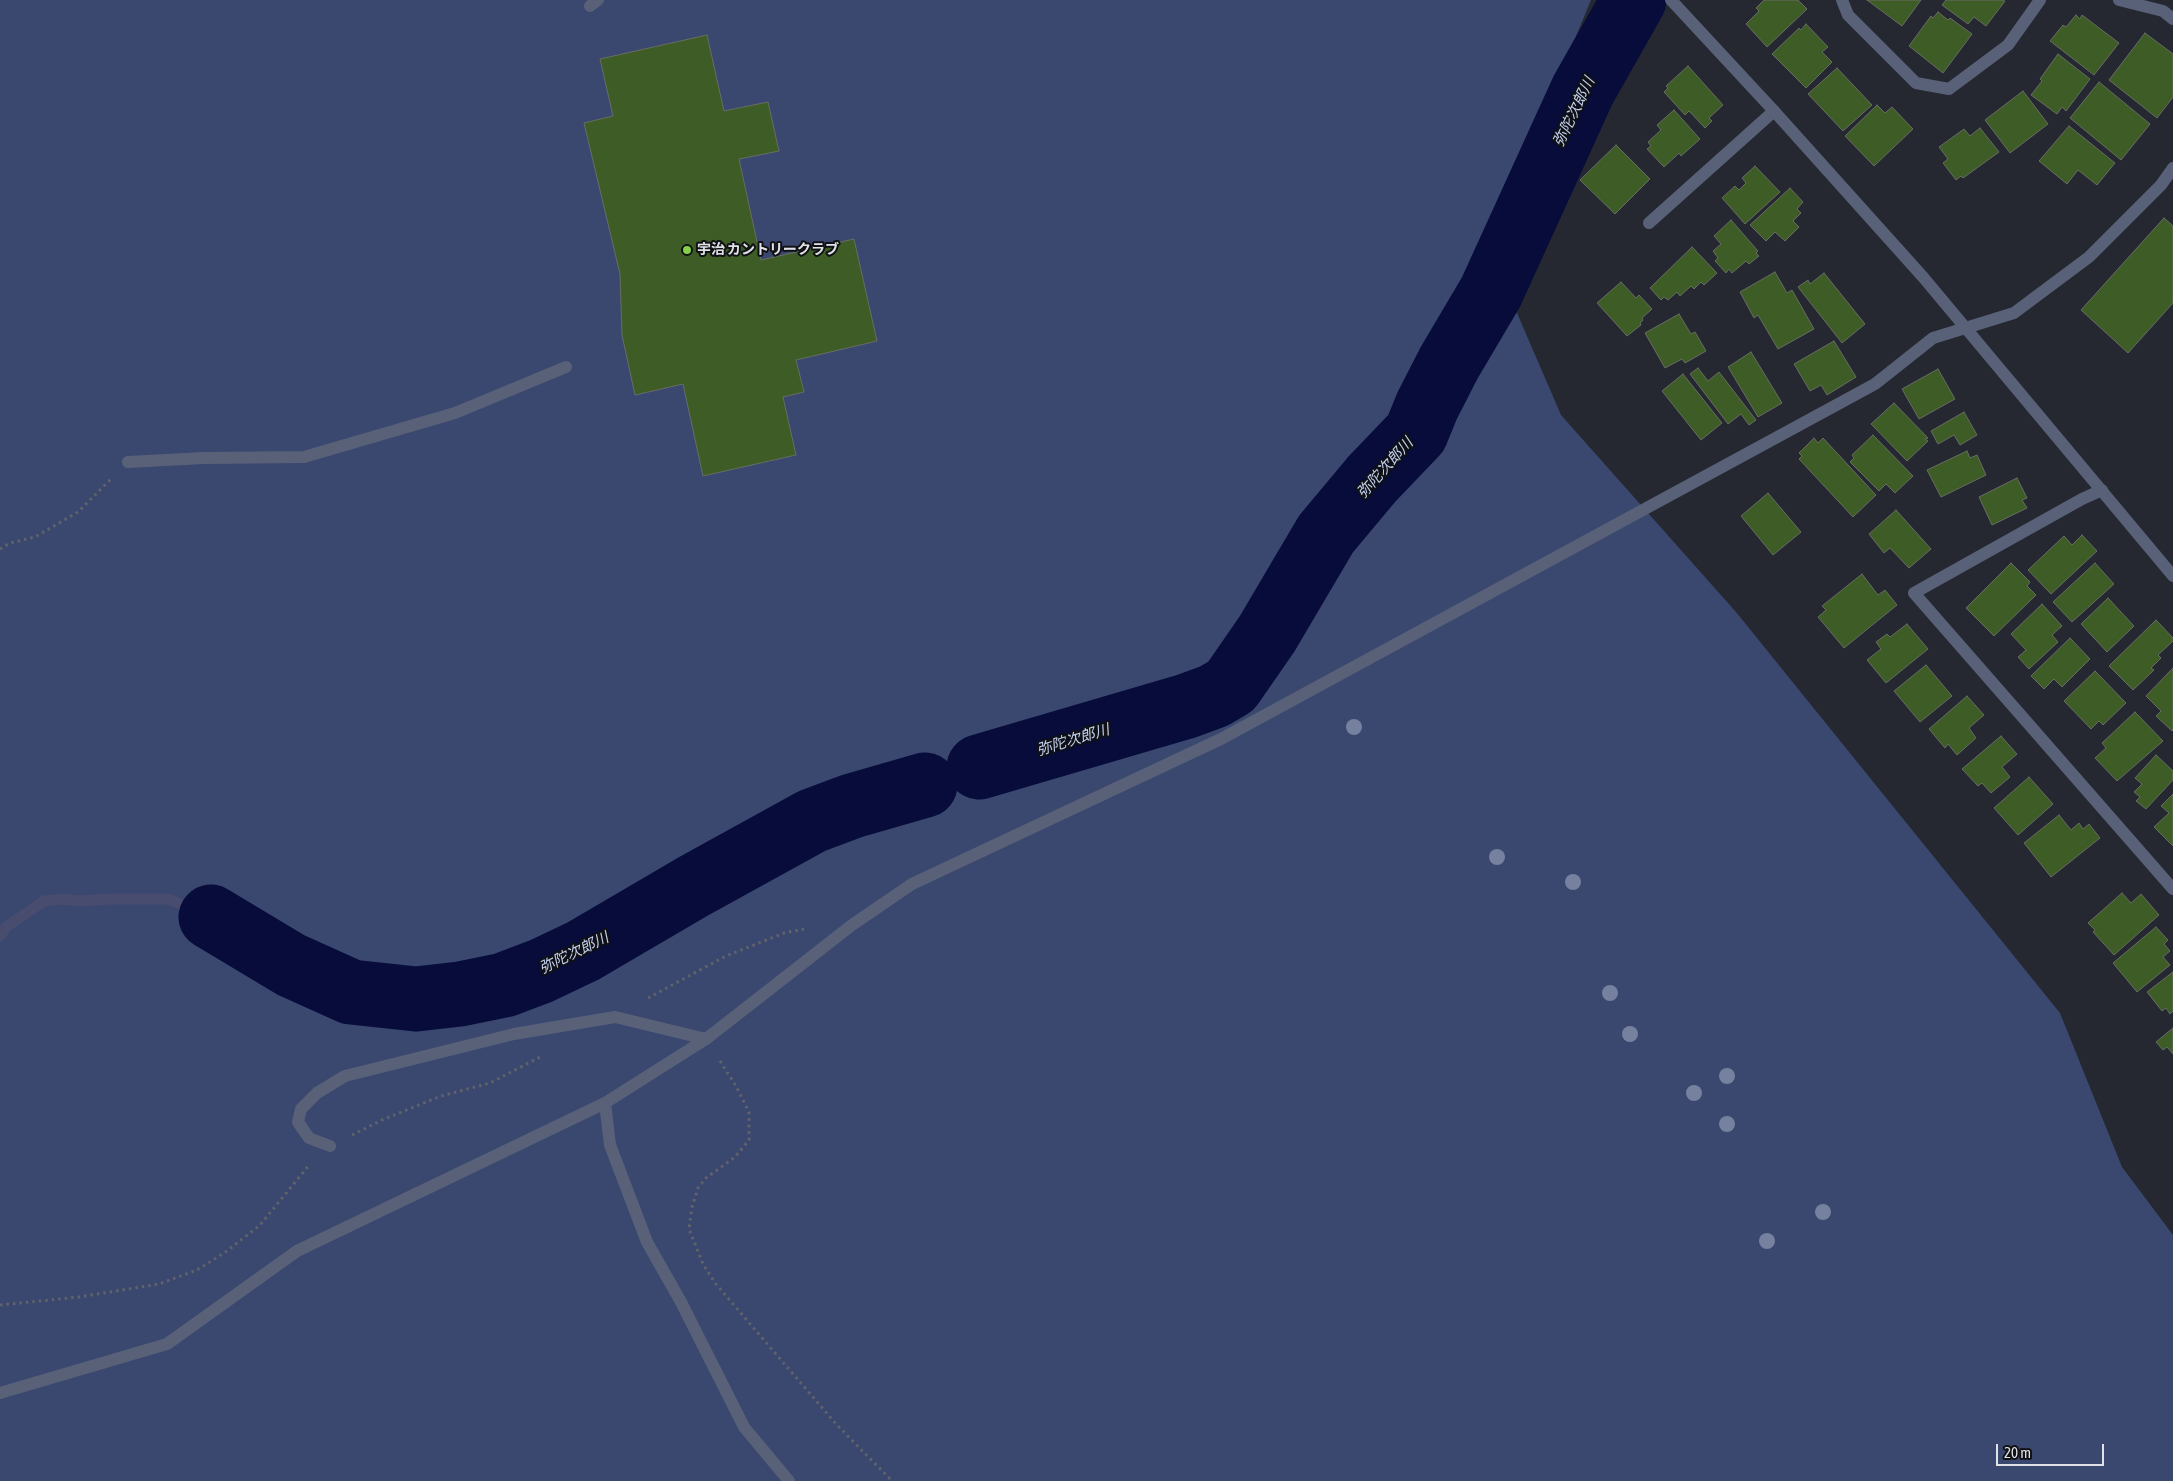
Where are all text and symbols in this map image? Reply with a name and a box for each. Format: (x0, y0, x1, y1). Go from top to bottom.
water label: 弥陀次郎川 (1549, 74, 1599, 150)
place label: 宇治 カントリークラブ (697, 242, 839, 258)
marker: 宇治 カントリークラブ (681, 244, 693, 256)
water label: 弥陀次郎川 (1353, 434, 1417, 502)
water label: 弥陀次郎川 (1035, 720, 1111, 760)
water label: 弥陀次郎川 (536, 928, 612, 978)
scale bar (1998, 1434, 2106, 1466)
text: 20 m (2004, 1444, 2031, 1461)

